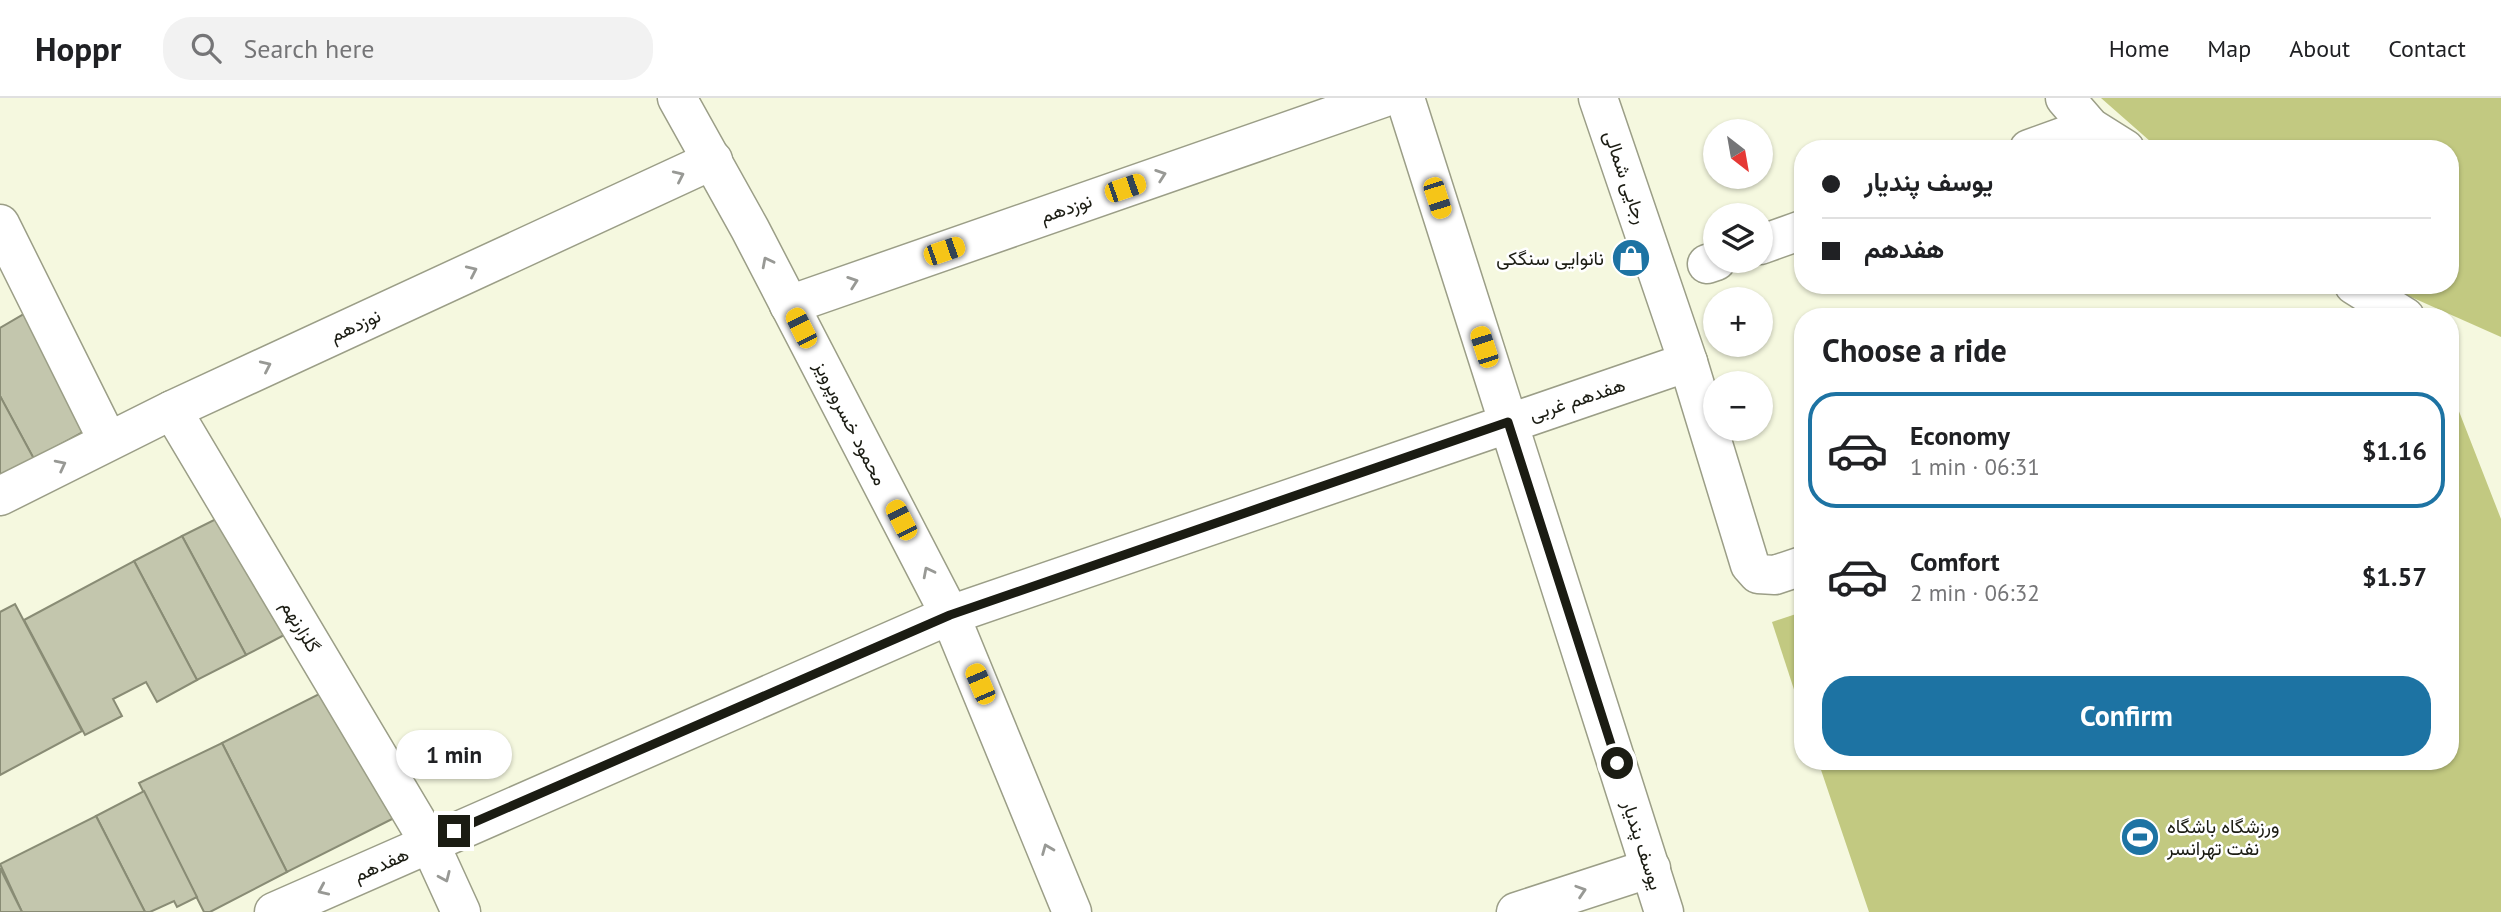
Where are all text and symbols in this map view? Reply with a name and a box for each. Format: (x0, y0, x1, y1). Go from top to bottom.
search box (163, 17, 653, 80)
text: Hoppr (35, 27, 121, 70)
icon: search (187, 29, 225, 67)
text: Search here (243, 32, 375, 65)
text: Home (2109, 33, 2169, 64)
text: Map (2207, 33, 2251, 64)
text: About (2289, 33, 2350, 64)
text: Contact (2388, 33, 2466, 64)
north arrow (1703, 119, 1773, 189)
map controls (1703, 119, 1773, 441)
street label: رجایی شمالی (1599, 127, 1653, 227)
text: یوسف پندیار (1864, 165, 1993, 198)
one-way arrow (1154, 169, 1166, 183)
one-way arrow (672, 170, 684, 184)
car (1102, 171, 1149, 205)
car (1421, 175, 1454, 221)
street label: نوزدهم (1037, 188, 1095, 229)
button: layers (1703, 203, 1773, 273)
text: هفدهم (1864, 232, 1944, 265)
car (921, 234, 968, 268)
shop icon: نانوایی سنگکی (1610, 237, 1652, 279)
place label: نانوایی سنگکی (1496, 246, 1604, 270)
one-way arrow (761, 257, 775, 269)
one-way arrow (465, 265, 477, 279)
one-way arrow (847, 276, 859, 290)
button: + (1703, 287, 1773, 357)
street label: نوزدهم (326, 303, 385, 348)
car (783, 305, 820, 351)
car (1468, 324, 1501, 370)
text: Choose a ride (1822, 329, 2007, 371)
street label: محمود خسروپرویز (807, 356, 893, 490)
one-way arrow (258, 360, 271, 374)
button: − (1703, 371, 1773, 441)
street label: هفدهم غربی (1526, 372, 1628, 427)
icon: car (1826, 419, 1889, 482)
text: Economy (1910, 419, 2010, 452)
text: $1.16 (2362, 434, 2427, 467)
text: 1 min · 06:31 (1910, 452, 2040, 481)
one-way arrow (54, 460, 66, 473)
car (883, 497, 920, 543)
icon: car (1826, 545, 1889, 608)
text: Comfort (1910, 545, 2000, 578)
text: $1.57 (2362, 560, 2427, 593)
one-way arrow (923, 567, 936, 579)
text: 2 min · 06:32 (1910, 578, 2040, 607)
street label: گلزارنهم (275, 595, 326, 657)
car (963, 661, 998, 707)
button: Confirm (1822, 676, 2431, 756)
callout: 1 min (396, 730, 512, 778)
text: 1 min (426, 740, 482, 769)
route start (1601, 747, 1633, 779)
street label: یوسف پندیار (1615, 796, 1669, 894)
place label: ورزشگاه باشگاه نفت تهرانسر (2166, 814, 2279, 860)
route end (438, 815, 470, 847)
sports icon: ورزشگاه باشگاه نفت تهرانسر (2119, 816, 2161, 858)
street label: هفدهم (350, 841, 413, 888)
one-way arrow (1041, 843, 1055, 855)
one-way arrow (437, 870, 451, 882)
one-way arrow (317, 882, 330, 896)
one-way arrow (1574, 885, 1587, 899)

